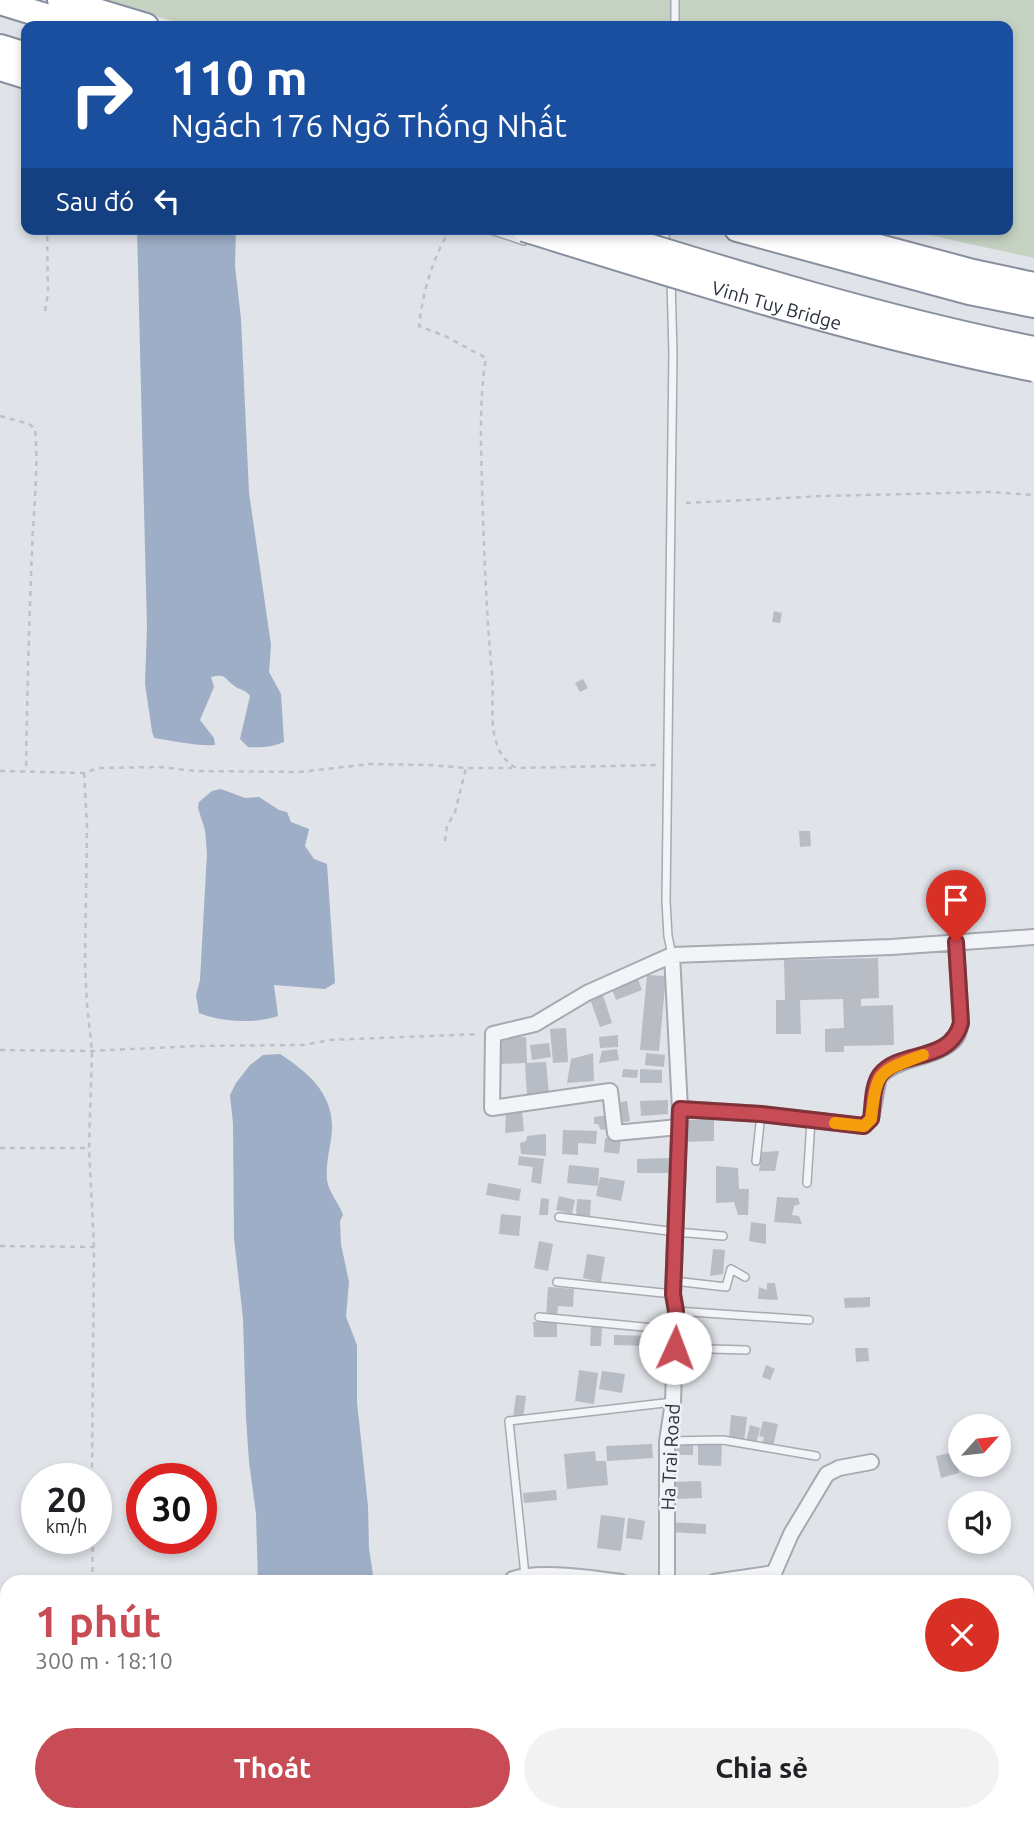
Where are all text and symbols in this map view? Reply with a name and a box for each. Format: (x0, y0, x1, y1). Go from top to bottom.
icon: right (56, 49, 147, 140)
text: 110 m (171, 49, 308, 104)
text: Ngách 176 Ngõ Thống Nhất (171, 107, 567, 143)
icon: left (148, 182, 186, 220)
text: Sau đó (56, 187, 134, 216)
street label: Vinh Tuy Bridge (709, 276, 844, 334)
pin (926, 870, 986, 942)
icon: arrive (937, 881, 975, 919)
position arrow (638, 1311, 712, 1385)
street label: Ha Trai Road (656, 1403, 684, 1511)
north arrow (948, 1414, 1012, 1477)
map controls (948, 1414, 1011, 1554)
speed limit sign: 30 (126, 1463, 217, 1554)
text: 20 (47, 1479, 86, 1519)
button: sound (948, 1491, 1011, 1554)
text: km/h (46, 1516, 87, 1536)
text: 1 phút (35, 1598, 161, 1645)
button: close (925, 1598, 999, 1672)
text: 300 m · 18:10 (35, 1648, 173, 1673)
button: Thoát (35, 1728, 510, 1808)
button: Chia sẻ (524, 1728, 999, 1808)

